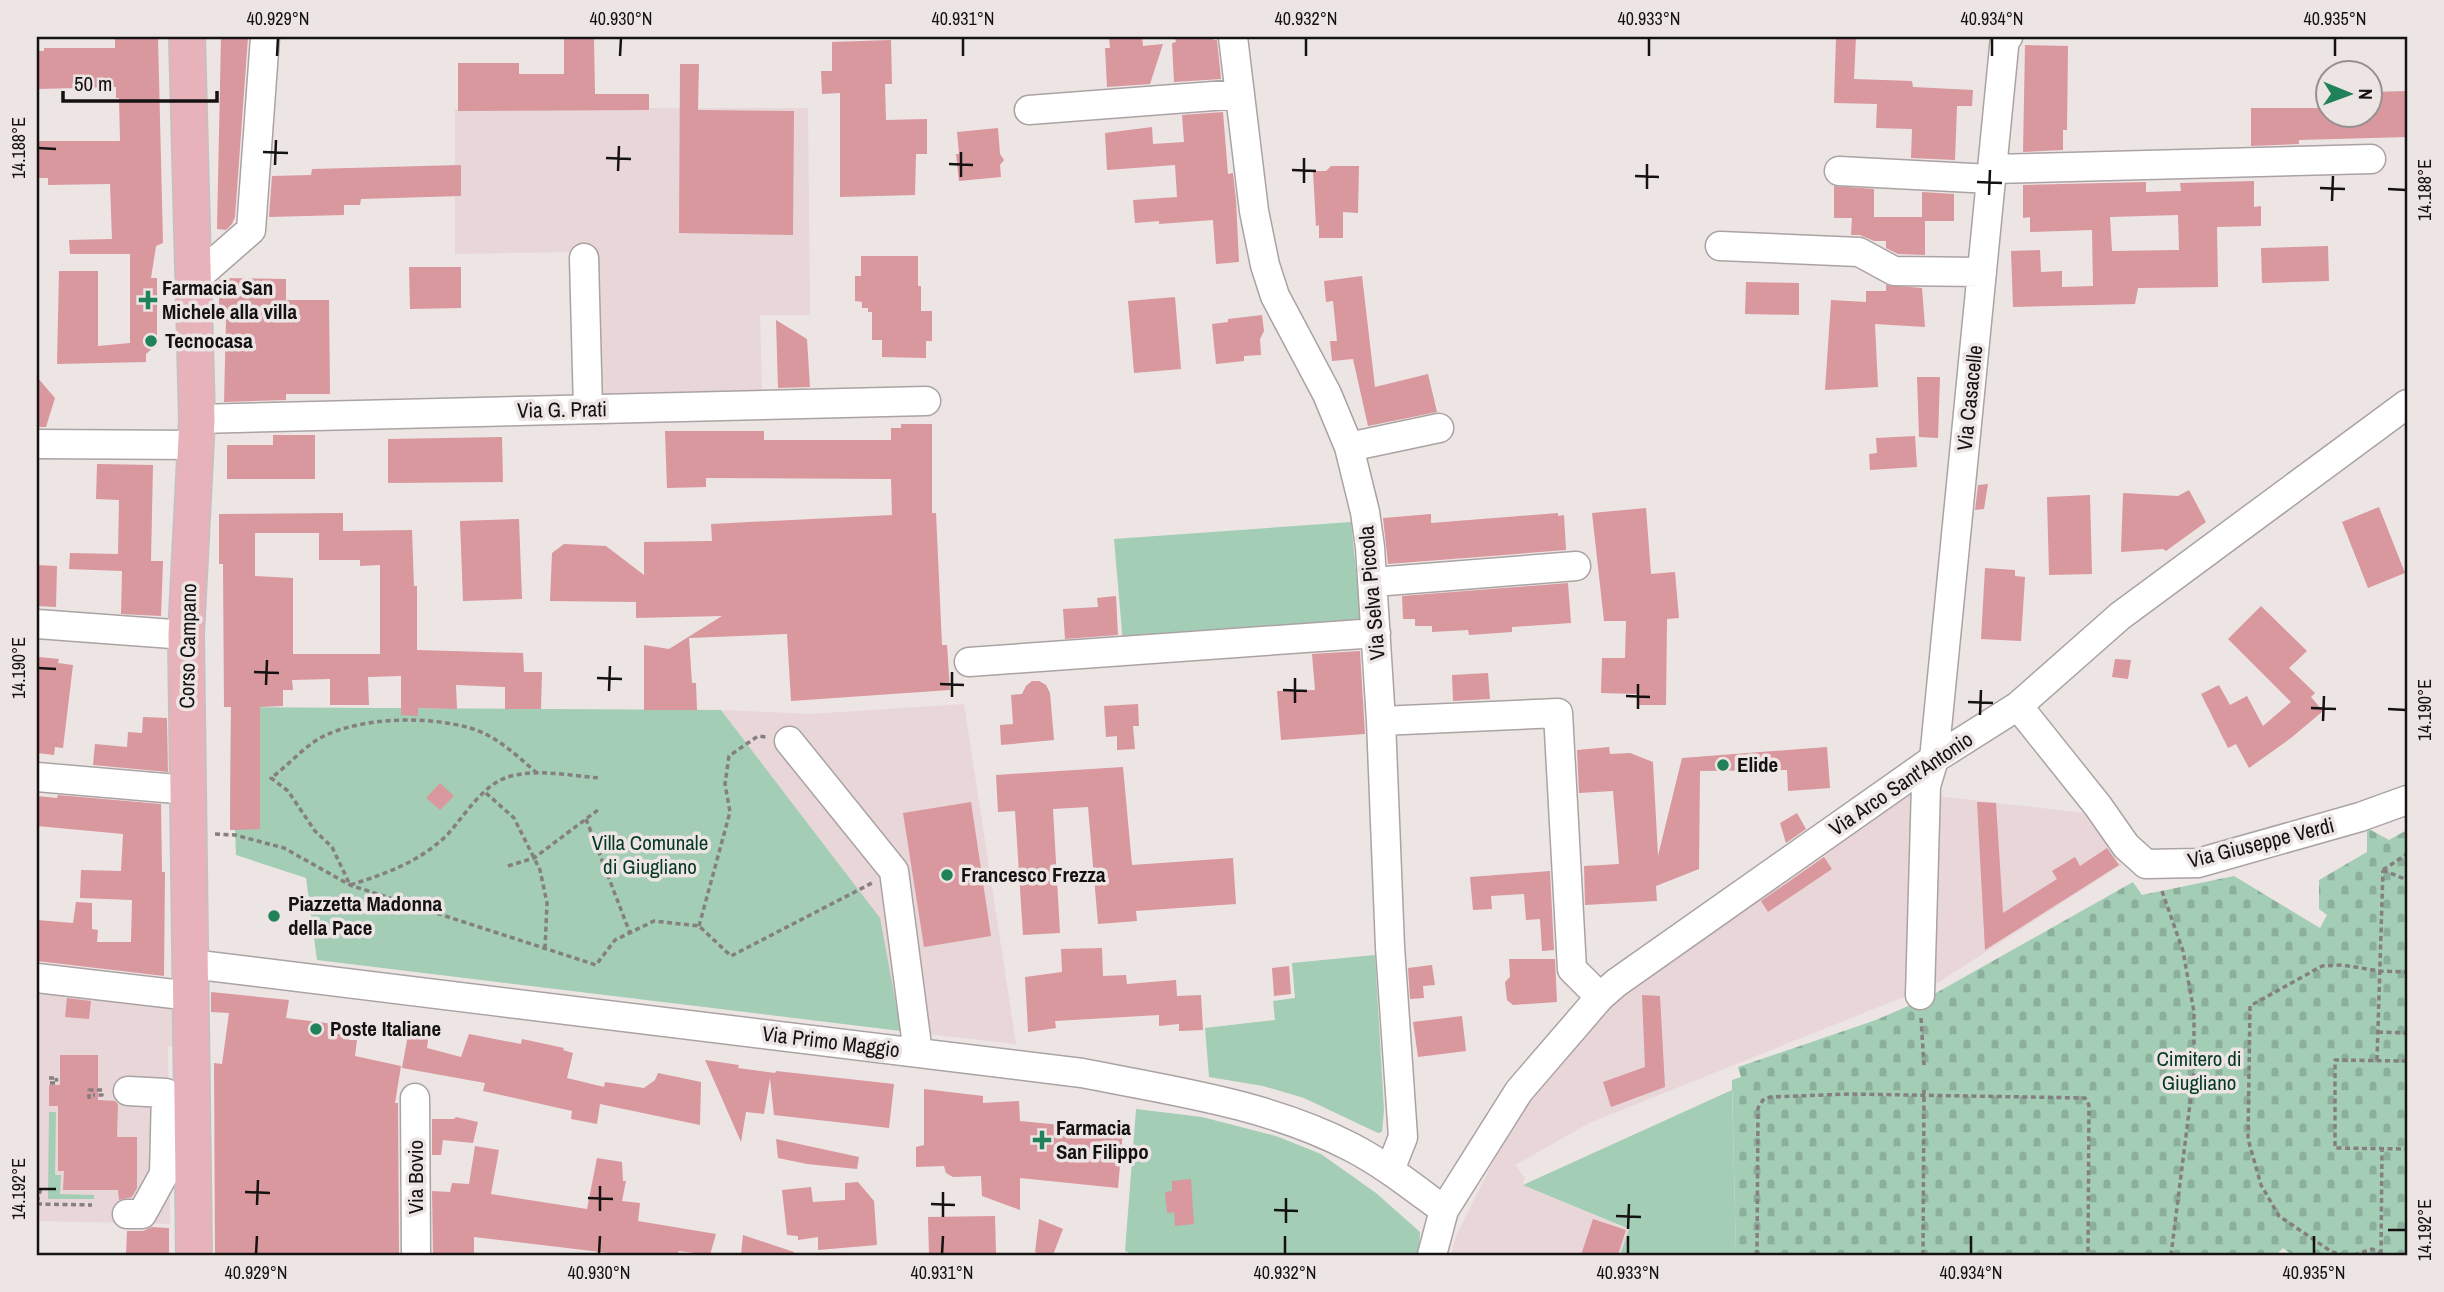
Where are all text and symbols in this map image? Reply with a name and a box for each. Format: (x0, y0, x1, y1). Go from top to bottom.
text: 40.929°N (247, 6, 310, 31)
text: 40.930°N (590, 6, 653, 31)
text: 40.931°N (932, 6, 995, 31)
text: 40.932°N (1275, 6, 1338, 31)
text: 40.933°N (1618, 6, 1681, 31)
text: 40.934°N (1961, 6, 2024, 31)
text: 40.935°N (2304, 6, 2367, 31)
scale bar (63, 60, 217, 104)
north arrow (2314, 60, 2384, 130)
text: 50 m (74, 69, 112, 98)
text: N (2353, 88, 2379, 100)
text: 14.188°E (6, 117, 31, 179)
text: 14.188°E (2412, 159, 2437, 221)
place label: Farmacia San Michele alla villa (162, 273, 297, 326)
marker: Farmacia San Michele alla villa (140, 292, 156, 308)
place label: Tecnocasa (165, 326, 253, 355)
marker: Tecnocasa (143, 333, 159, 349)
street label: Via Casacelle (1950, 344, 1989, 452)
street label: Via G. Prati (517, 394, 607, 425)
street label: Via Selva Piccola (1351, 524, 1392, 661)
street label: Corso Campano (172, 583, 203, 709)
text: 14.190°E (6, 637, 31, 699)
text: 14.190°E (2412, 679, 2437, 741)
street label: Via Arco Sant'Antonio (1823, 725, 1978, 842)
place label: Elide (1737, 750, 1778, 779)
marker: Elide (1715, 757, 1731, 773)
street label: Via Giuseppe Verdi (2185, 810, 2337, 875)
park label: Villa Comunale di Giugliano (592, 828, 708, 881)
place label: Francesco Frezza (961, 860, 1106, 889)
marker: Francesco Frezza (939, 867, 955, 883)
place label: Piazzetta Madonna della Pace (288, 889, 442, 942)
marker: Piazzetta Madonna della Pace (266, 908, 282, 924)
place label: Poste Italiane (330, 1014, 441, 1043)
street label: Via Primo Maggio (761, 1019, 902, 1064)
marker: Poste Italiane (308, 1021, 324, 1037)
park label: Cimitero di Giugliano (2156, 1044, 2242, 1097)
place label: Farmacia San Filippo (1056, 1113, 1149, 1166)
marker: Farmacia San Filippo (1034, 1132, 1050, 1148)
street label: Via Bovio (401, 1140, 430, 1214)
text: 14.192°E (6, 1158, 31, 1220)
text: 14.192°E (2412, 1199, 2437, 1261)
text: 40.929°N (225, 1260, 288, 1285)
text: 40.930°N (568, 1260, 631, 1285)
text: 40.931°N (911, 1260, 974, 1285)
text: 40.932°N (1254, 1260, 1317, 1285)
text: 40.933°N (1597, 1260, 1660, 1285)
text: 40.934°N (1940, 1260, 2003, 1285)
text: 40.935°N (2283, 1260, 2346, 1285)

